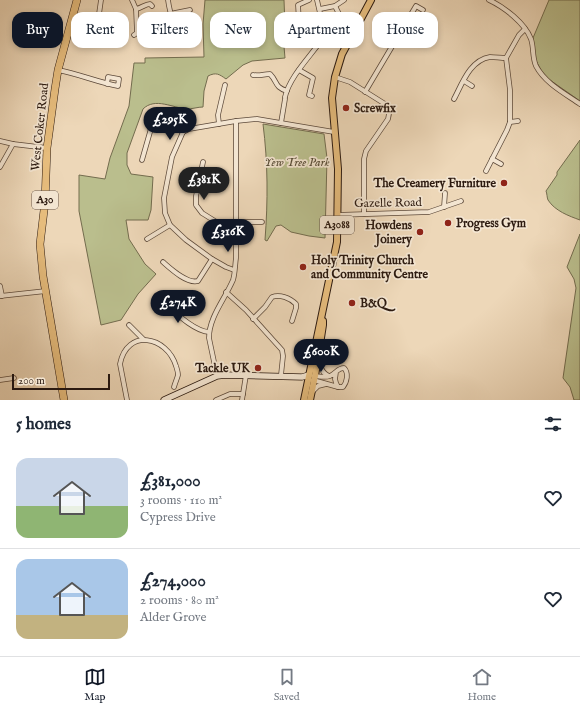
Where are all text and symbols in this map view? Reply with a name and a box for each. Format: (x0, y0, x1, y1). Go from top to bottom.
chip: Buy (12, 12, 63, 48)
chip: Rent (71, 12, 129, 48)
chip: Filters (137, 12, 202, 48)
chip: New (210, 12, 266, 48)
chip: Apartment (274, 12, 364, 48)
chip: House (372, 12, 438, 48)
street label: West Coker Road (28, 82, 52, 172)
place label: Screwfix (354, 101, 396, 116)
marker: Screwfix (341, 103, 351, 113)
pin: £295K (142, 107, 198, 141)
text: £295K (153, 111, 187, 128)
park label: Yew Tree Park (265, 155, 330, 170)
pin: £381K (176, 167, 232, 201)
text: £381K (187, 171, 221, 188)
place label: The Creamery Furniture (372, 176, 496, 192)
marker: The Creamery Furniture (499, 178, 509, 188)
road number: A30 (32, 191, 58, 209)
street label: Gazelle Road (354, 195, 422, 211)
road number: A3088 (320, 216, 354, 234)
place label: Progress Gym (456, 216, 527, 232)
place label: Howdens Joinery (365, 218, 413, 248)
marker: Progress Gym (443, 218, 453, 228)
pin: £316K (200, 219, 256, 253)
text: £316K (211, 223, 245, 240)
marker: Howdens Joinery (415, 227, 425, 237)
place label: Holy Trinity Church and Community Centre (311, 253, 428, 283)
marker: Holy Trinity Church and Community Centre (298, 262, 308, 272)
pin: £274K (150, 290, 206, 324)
text: £274K (160, 294, 196, 311)
place label: B&Q (360, 296, 396, 312)
marker: B&Q (347, 298, 357, 308)
pin: £600K (293, 339, 349, 373)
text: £600K (303, 343, 339, 360)
place label: Tackle UK (194, 361, 251, 376)
marker: Tackle UK (253, 363, 263, 373)
scale bar (12, 372, 110, 391)
text: 200 m (18, 374, 45, 388)
icon: filters (542, 413, 564, 435)
text: 5 homes (16, 414, 71, 435)
text: £381,000 (140, 471, 201, 492)
icon: home (48, 474, 96, 522)
icon: heart (542, 487, 564, 509)
text: 3 rooms · 110 m² (140, 492, 222, 509)
text: Cypress Drive (140, 509, 216, 526)
text: £274,000 (140, 571, 206, 592)
icon: home (48, 575, 96, 623)
icon: heart (542, 588, 564, 610)
text: 2 rooms · 80 m² (140, 592, 219, 609)
text: Alder Grove (140, 609, 206, 626)
tab: Map (84, 666, 106, 704)
tab: Saved (274, 666, 300, 704)
tab: Home (467, 666, 496, 704)

